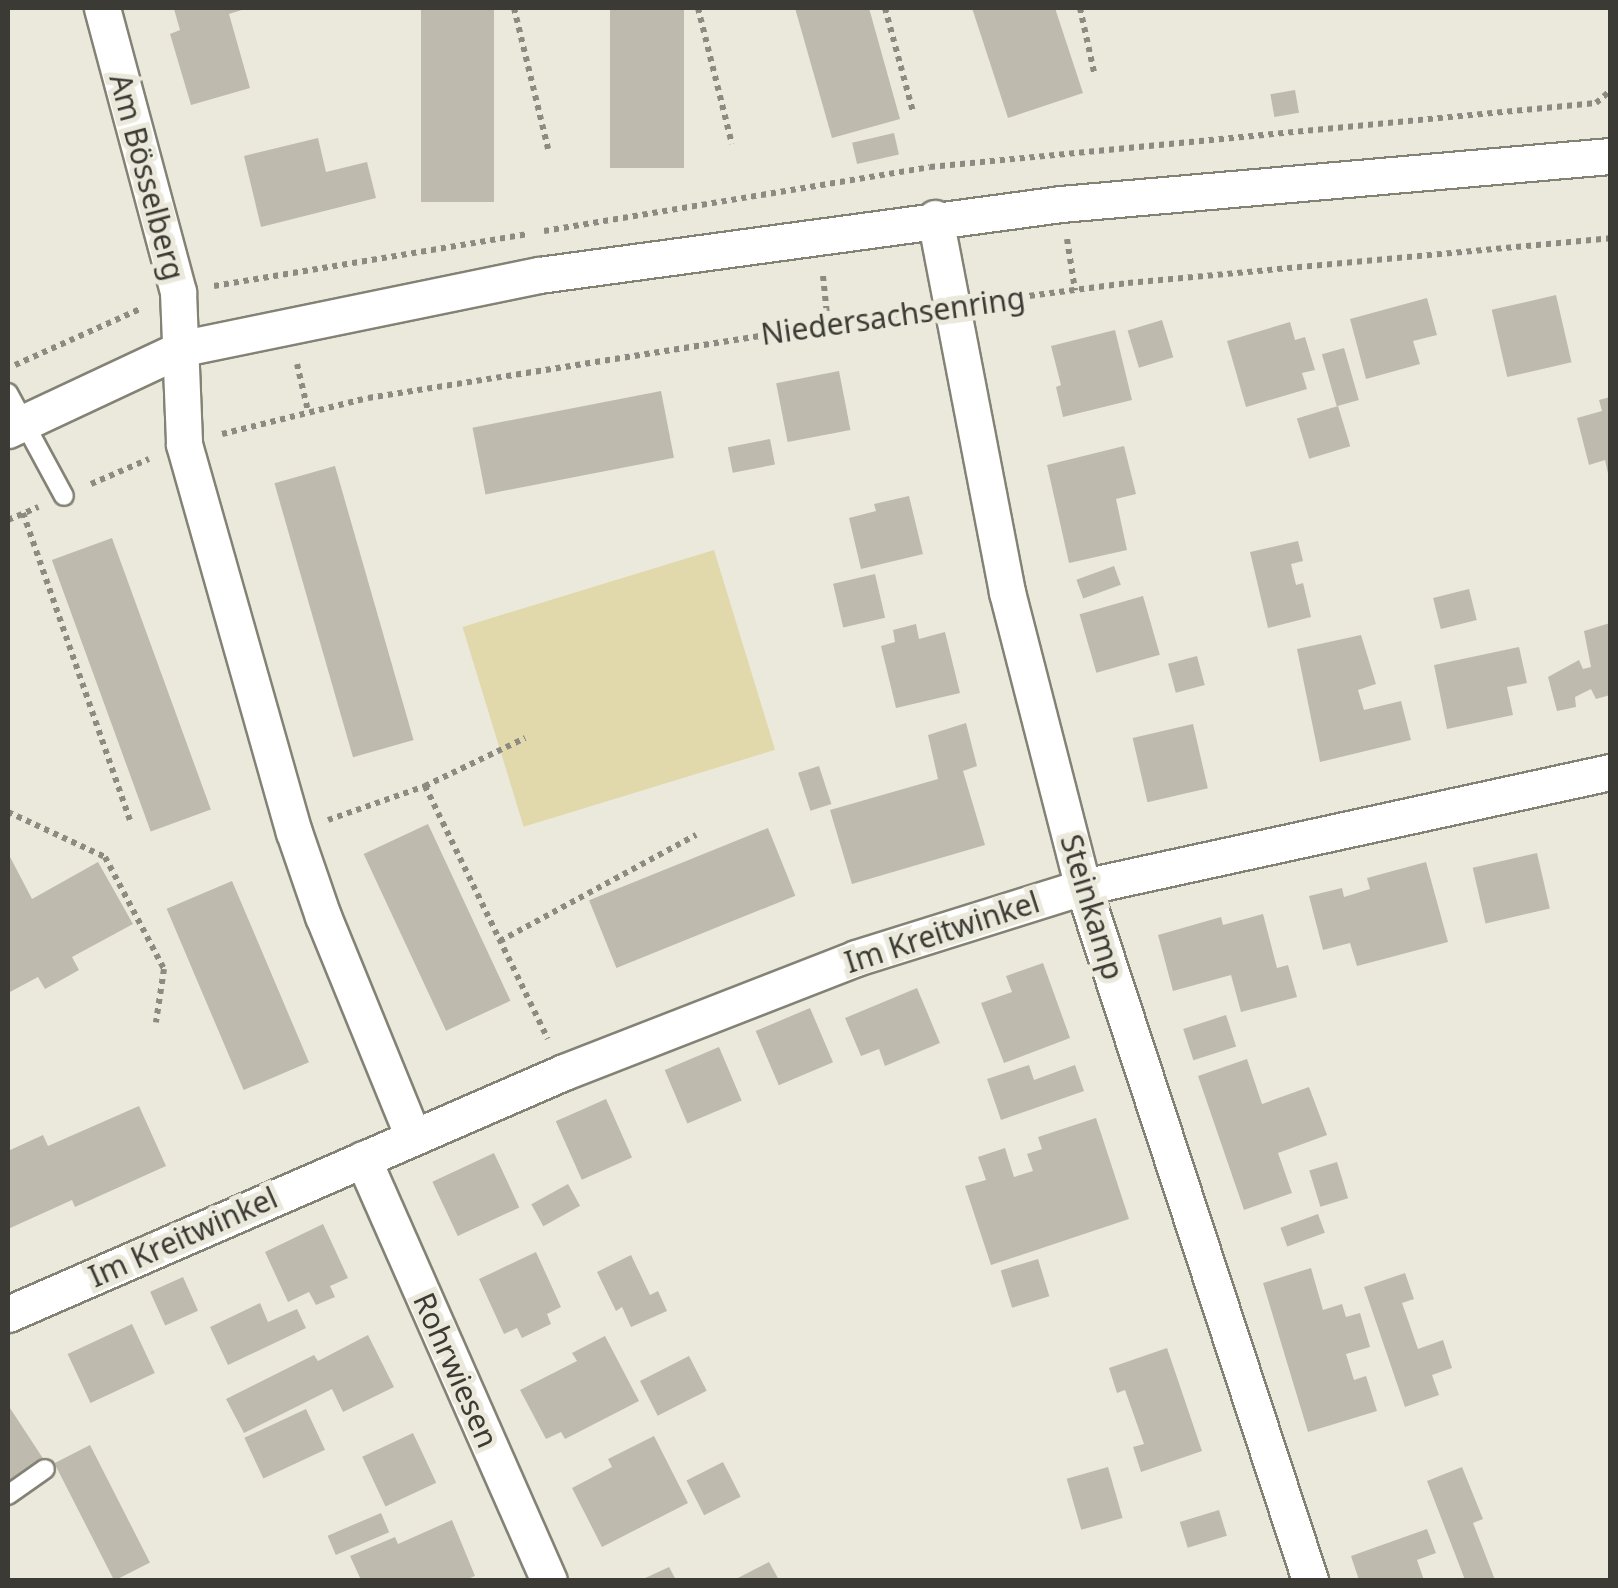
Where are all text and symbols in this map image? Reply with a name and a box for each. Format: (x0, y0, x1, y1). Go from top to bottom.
street label: Am Bösselberg (102, 70, 192, 284)
street label: Niedersachsenring (759, 280, 1027, 352)
street label: Steinkamp (1053, 830, 1131, 984)
street label: Im Kreitwinkel (840, 884, 1044, 980)
street label: Im Kreitwinkel (83, 1179, 283, 1295)
street label: Rohrwiesen (406, 1287, 506, 1453)

